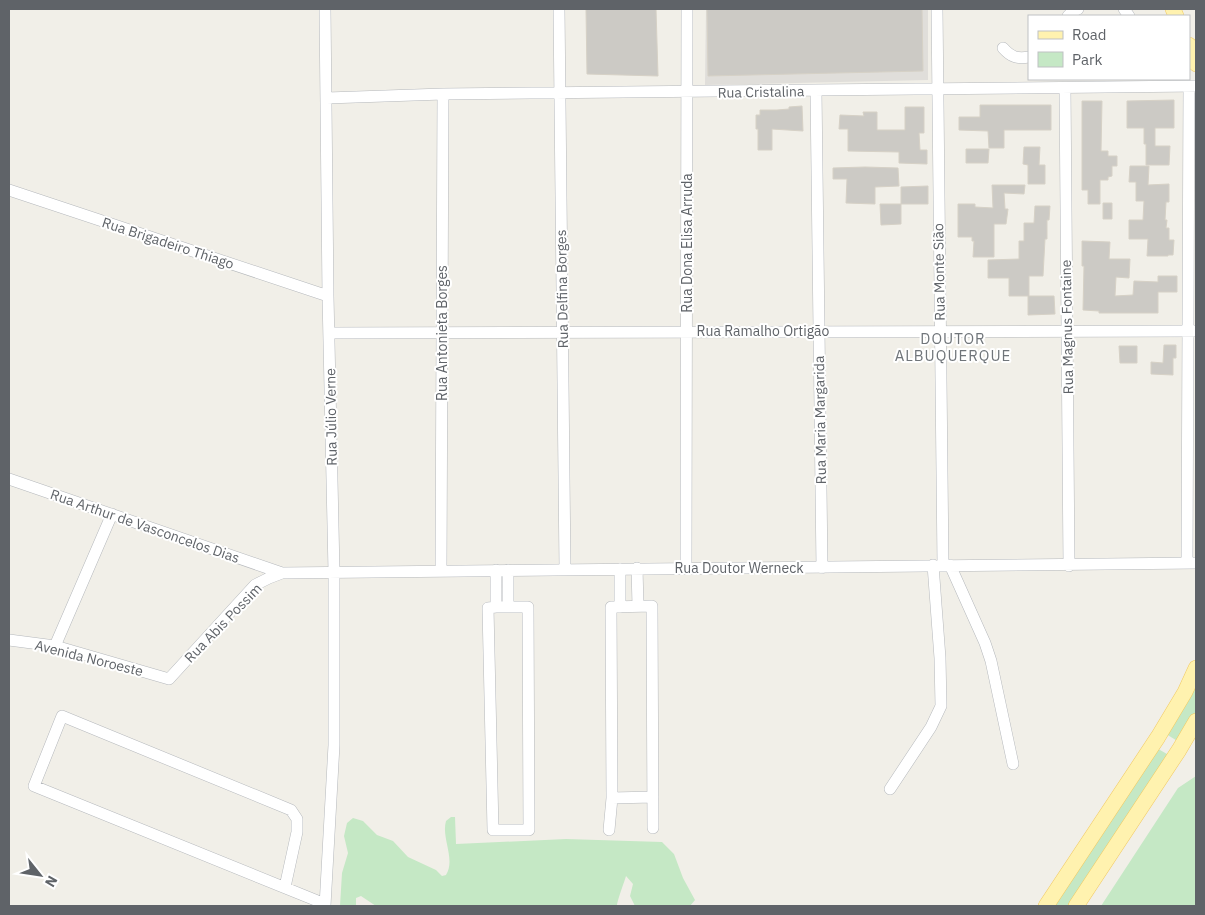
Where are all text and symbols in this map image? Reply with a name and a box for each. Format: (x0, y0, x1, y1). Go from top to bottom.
legend (1028, 15, 1190, 80)
text: Road (1072, 25, 1107, 44)
text: Park (1072, 50, 1102, 69)
street label: Rua Cristalina (717, 82, 805, 102)
street label: Rua Dona Elisa Arruda (678, 173, 696, 313)
street label: Rua Brigadeiro Thiago (100, 213, 237, 273)
street label: Rua Monte Sião (929, 223, 949, 321)
street label: Rua Delfina Borges (552, 229, 572, 349)
street label: Rua Magnus Fontaine (1057, 259, 1077, 395)
street label: Rua Antonieta Borges (433, 265, 451, 401)
street label: Rua Ramalho Ortigão (697, 322, 830, 340)
district label: DOUTOR ALBUQUERQUE (895, 329, 1011, 365)
street label: Rua Maria Margarida (810, 355, 830, 484)
street label: Rua Júlio Verne (321, 368, 341, 466)
street label: Rua Arthur de Vasconcelos Dias (48, 485, 242, 567)
street label: Rua Doutor Werneck (674, 559, 804, 577)
street label: Rua Abis Possim (180, 579, 266, 667)
street label: Avenida Noroeste (33, 636, 145, 680)
north arrow (15, 850, 65, 900)
text: N (41, 873, 62, 890)

